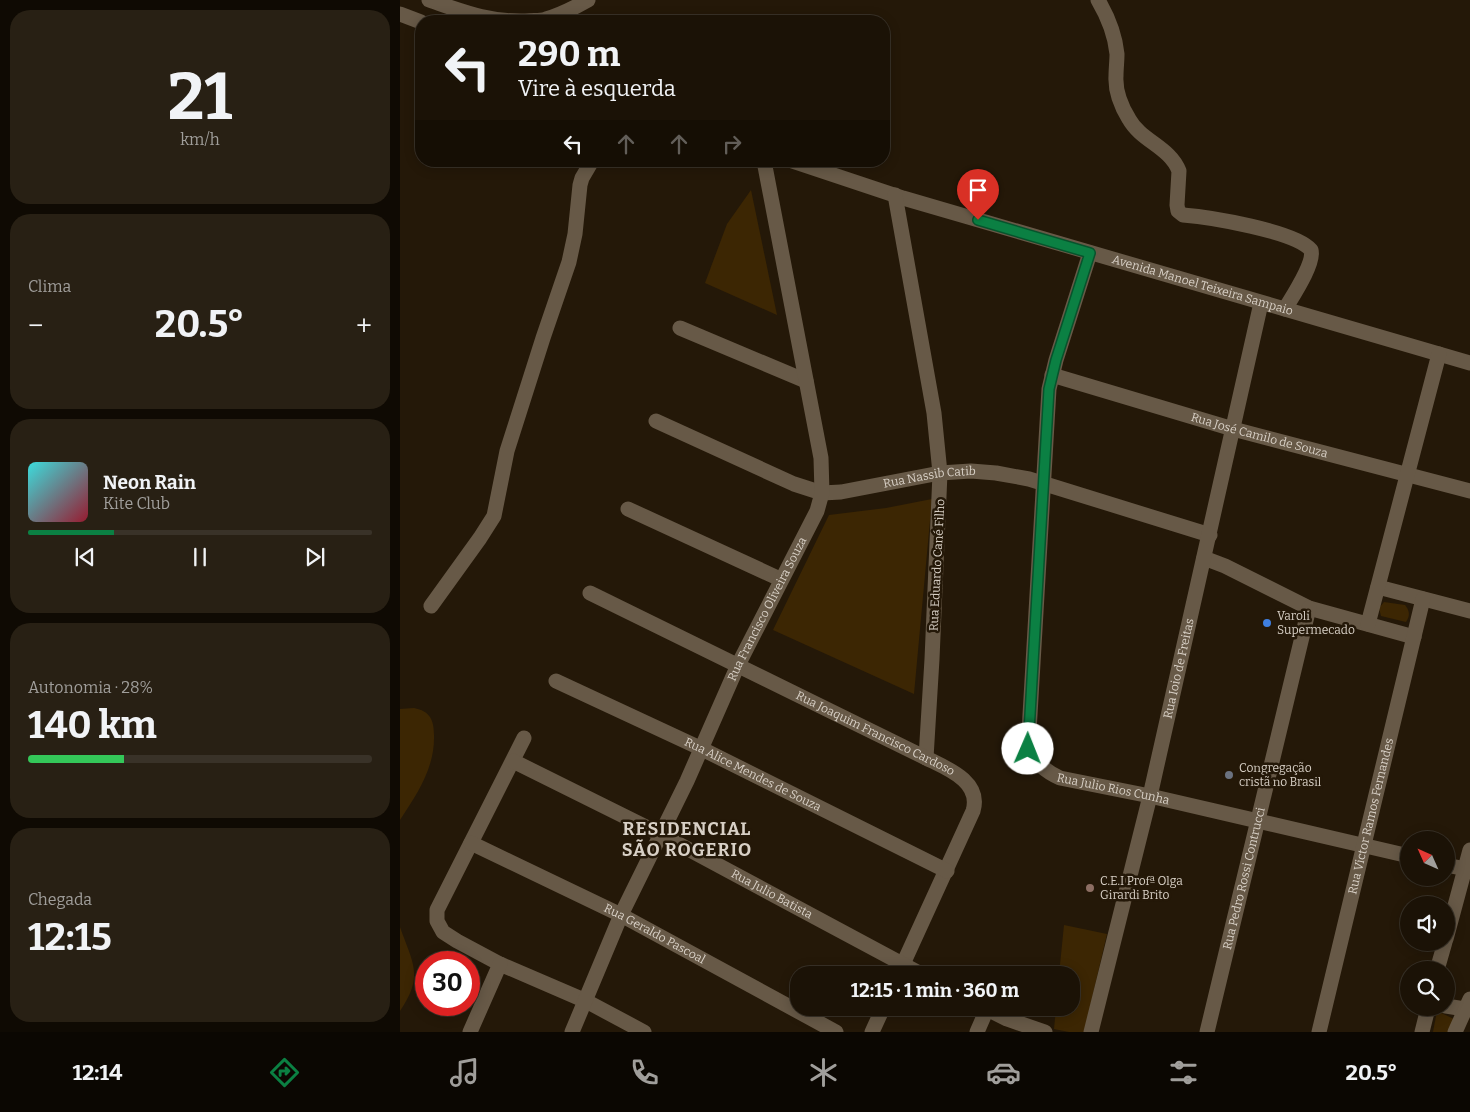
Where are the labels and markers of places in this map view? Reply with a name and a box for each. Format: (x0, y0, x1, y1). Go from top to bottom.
pin (957, 169, 999, 220)
place label: Varoli Supermecado (1277, 609, 1355, 637)
marker: Varoli Supermecado (1261, 617, 1273, 629)
place label: Congregação cristã no Brasil (1239, 761, 1322, 789)
marker: Congregação cristã no Brasil (1223, 769, 1235, 781)
place label: C.E.I Profª Olga Girardi Brito (1100, 874, 1183, 902)
marker: C.E.I Profª Olga Girardi Brito (1084, 882, 1096, 894)

